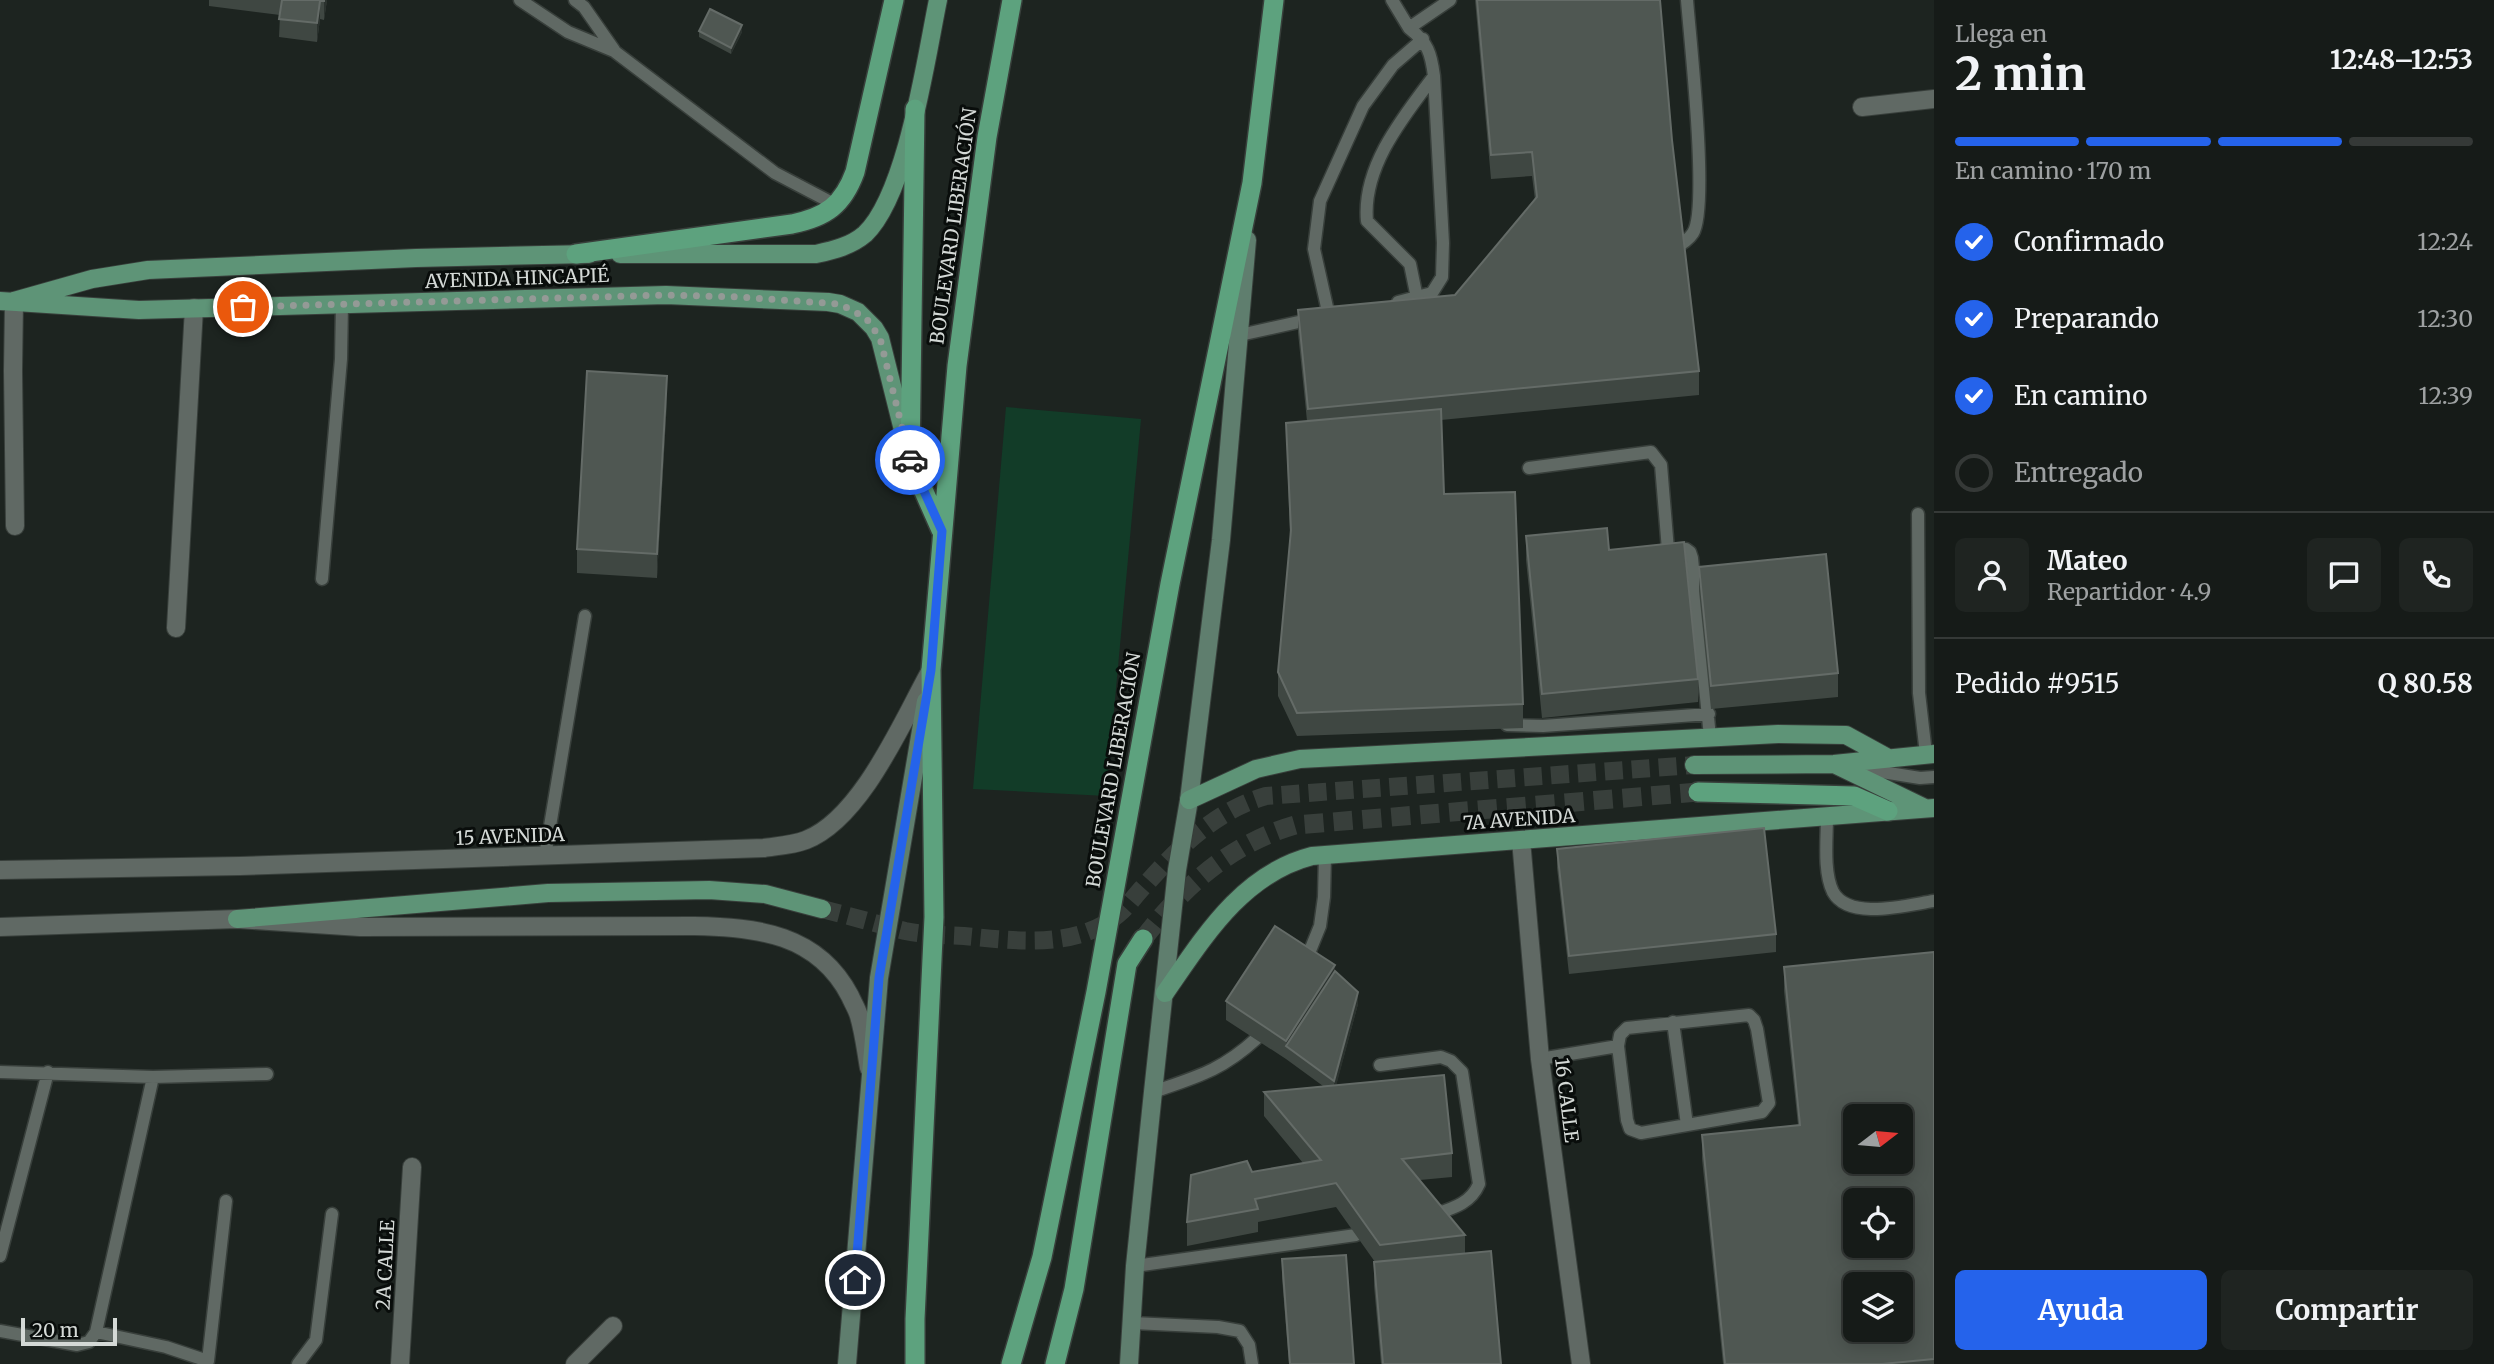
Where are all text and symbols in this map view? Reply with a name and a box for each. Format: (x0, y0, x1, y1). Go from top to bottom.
text: Llega en (1955, 19, 2047, 48)
text: 12:48–12:53 (2330, 43, 2473, 76)
text: 2 min (1955, 45, 2086, 103)
street label: BOULEVARD LIBERACIÓN (925, 106, 982, 346)
text: En camino · 170 m (1955, 156, 2151, 185)
icon: check (1955, 223, 1993, 261)
text: Confirmado (2014, 225, 2164, 258)
text: 12:24 (2417, 227, 2473, 256)
street label: AVENIDA HINCAPIÉ (424, 263, 609, 293)
pin (213, 277, 273, 337)
icon: bag (224, 288, 262, 326)
icon: check (1955, 300, 1993, 338)
text: Preparando (2014, 302, 2159, 335)
text: 12:30 (2417, 304, 2473, 333)
icon: check (1955, 377, 1993, 415)
text: En camino (2014, 379, 2147, 412)
text: 12:39 (2418, 381, 2473, 410)
courier (875, 425, 945, 495)
icon: car (891, 441, 929, 479)
text: Entregado (2014, 456, 2143, 489)
button: person (1955, 538, 2029, 612)
button: chat (2307, 538, 2381, 612)
button: phone (2399, 538, 2473, 612)
text: Mateo (2047, 544, 2128, 577)
text: Repartidor · 4.9 (2047, 577, 2211, 606)
street label: BOULEVARD LIBERACIÓN (1080, 650, 1146, 889)
text: Pedido #9515 (1955, 667, 2120, 700)
text: Q 80.58 (2378, 667, 2473, 700)
street label: 7A AVENIDA (1462, 803, 1577, 835)
street label: 15 AVENIDA (455, 822, 566, 850)
street label: 16 CALLE (1550, 1056, 1584, 1144)
north arrow (1843, 1104, 1913, 1174)
map controls (1843, 1104, 1913, 1342)
button: locate (1843, 1188, 1913, 1258)
street label: 2A CALLE (371, 1219, 399, 1311)
pin (825, 1250, 885, 1310)
icon: home (836, 1261, 874, 1299)
button: Ayuda (1955, 1270, 2207, 1350)
button: Compartir (2221, 1270, 2473, 1350)
button: layers (1843, 1272, 1913, 1342)
scale bar (21, 1315, 117, 1347)
text: 20 m (32, 1318, 79, 1342)

